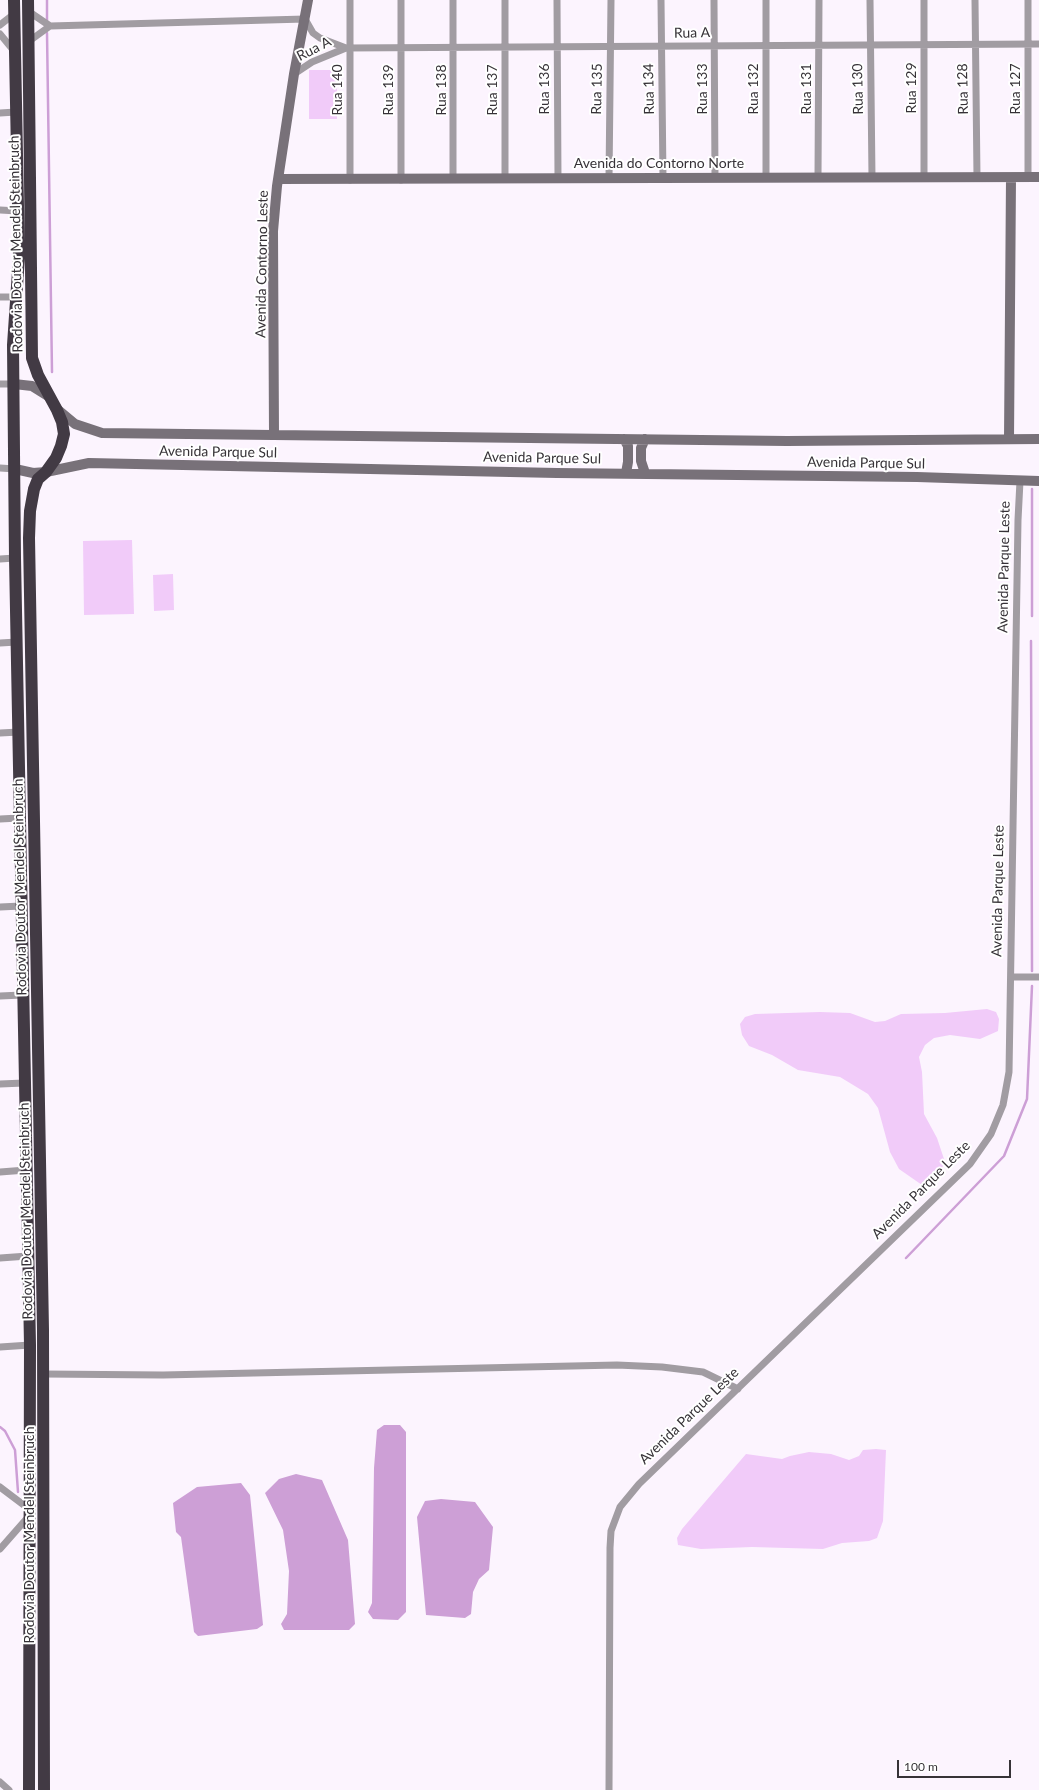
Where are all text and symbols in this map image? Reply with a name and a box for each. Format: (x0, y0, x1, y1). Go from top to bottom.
street label: Rua A (674, 24, 710, 42)
street label: Rua A (294, 33, 334, 65)
street label: Rua 129 (903, 62, 919, 114)
street label: Rua 136 (536, 63, 552, 115)
street label: Rua 135 (588, 63, 606, 115)
street label: Rua 134 (640, 63, 658, 115)
street label: Rua 133 (694, 63, 710, 115)
street label: Rua 132 (745, 63, 761, 115)
street label: Rua 131 (798, 63, 814, 115)
street label: Rua 130 (849, 63, 867, 115)
street label: Rua 128 (954, 63, 972, 115)
street label: Rua 127 (1007, 63, 1023, 115)
street label: Rua 140 (329, 64, 345, 116)
street label: Rua 139 (380, 64, 396, 116)
street label: Rua 138 (433, 64, 449, 116)
street label: Rua 137 (484, 64, 500, 116)
street label: Rodovia Doutor Mendel Steinbruch (6, 135, 26, 353)
street label: Avenida do Contorno Norte (574, 155, 744, 171)
street label: Avenida Contorno Leste (252, 190, 272, 338)
street label: Avenida Parque Sul (159, 443, 277, 461)
street label: Avenida Parque Sul (483, 449, 601, 467)
street label: Avenida Parque Sul (807, 454, 925, 472)
street label: Avenida Parque Leste (994, 501, 1014, 633)
street label: Rodovia Doutor Mendel Steinbruch (10, 778, 30, 996)
street label: Avenida Parque Leste (988, 825, 1008, 957)
street label: Rodovia Doutor Mendel Steinbruch (16, 1102, 36, 1320)
street label: Avenida Parque Leste (868, 1137, 974, 1243)
street label: Avenida Parque Leste (636, 1364, 742, 1468)
street label: Rodovia Doutor Mendel Steinbruch (21, 1426, 37, 1644)
scale bar (899, 1752, 1013, 1778)
text: 100 m (904, 1759, 938, 1774)

